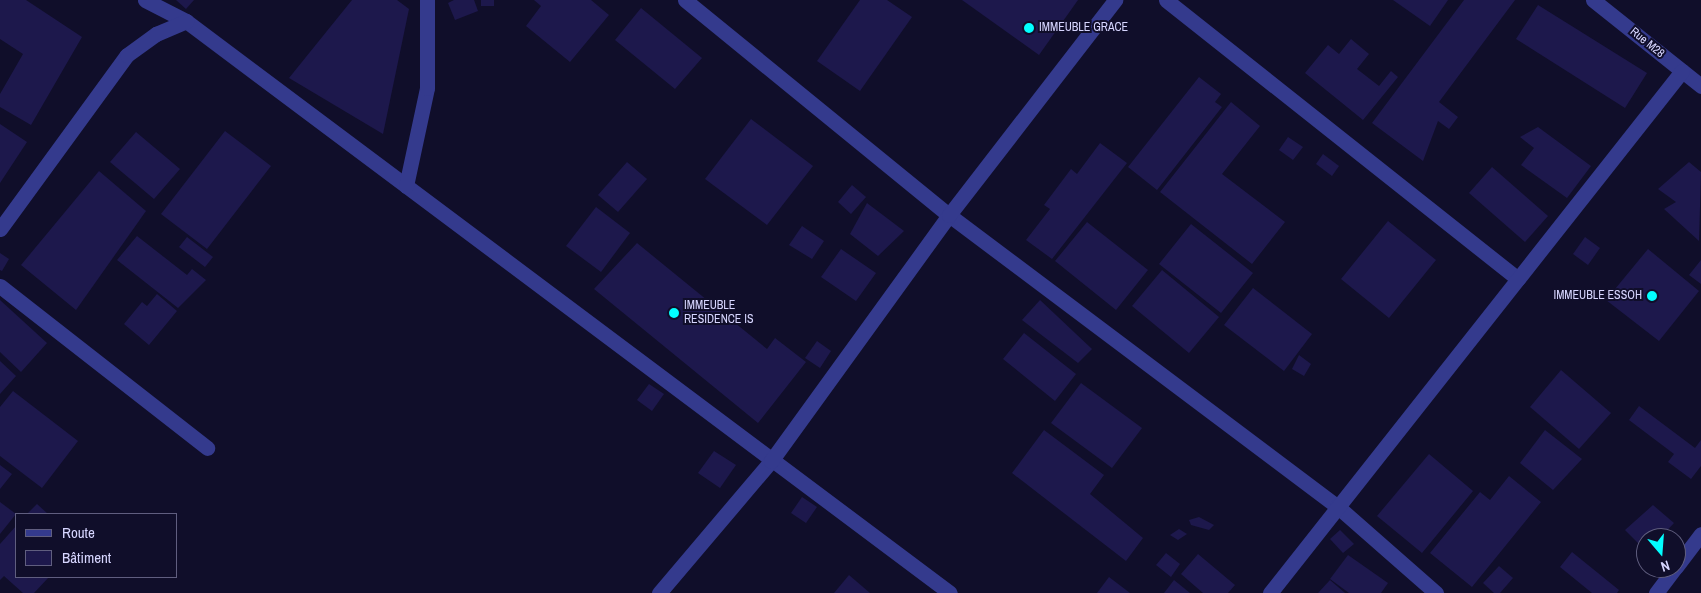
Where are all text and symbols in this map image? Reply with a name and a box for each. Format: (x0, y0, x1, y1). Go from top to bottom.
place label: IMMEUBLE GRACE (1039, 21, 1128, 35)
marker: IMMEUBLE GRACE (1023, 22, 1035, 34)
street label: Rue M28 (1627, 25, 1667, 61)
place label: IMMEUBLE ESSOH (1553, 289, 1642, 303)
marker: IMMEUBLE ESSOH (1646, 290, 1658, 302)
place label: IMMEUBLE RESIDENCE IS (684, 299, 753, 327)
marker: IMMEUBLE RESIDENCE IS (668, 307, 680, 319)
legend (15, 513, 178, 578)
text: Route (62, 522, 95, 543)
north arrow (1636, 528, 1686, 578)
text: Bâtiment (62, 547, 111, 568)
text: N (1659, 556, 1672, 576)

